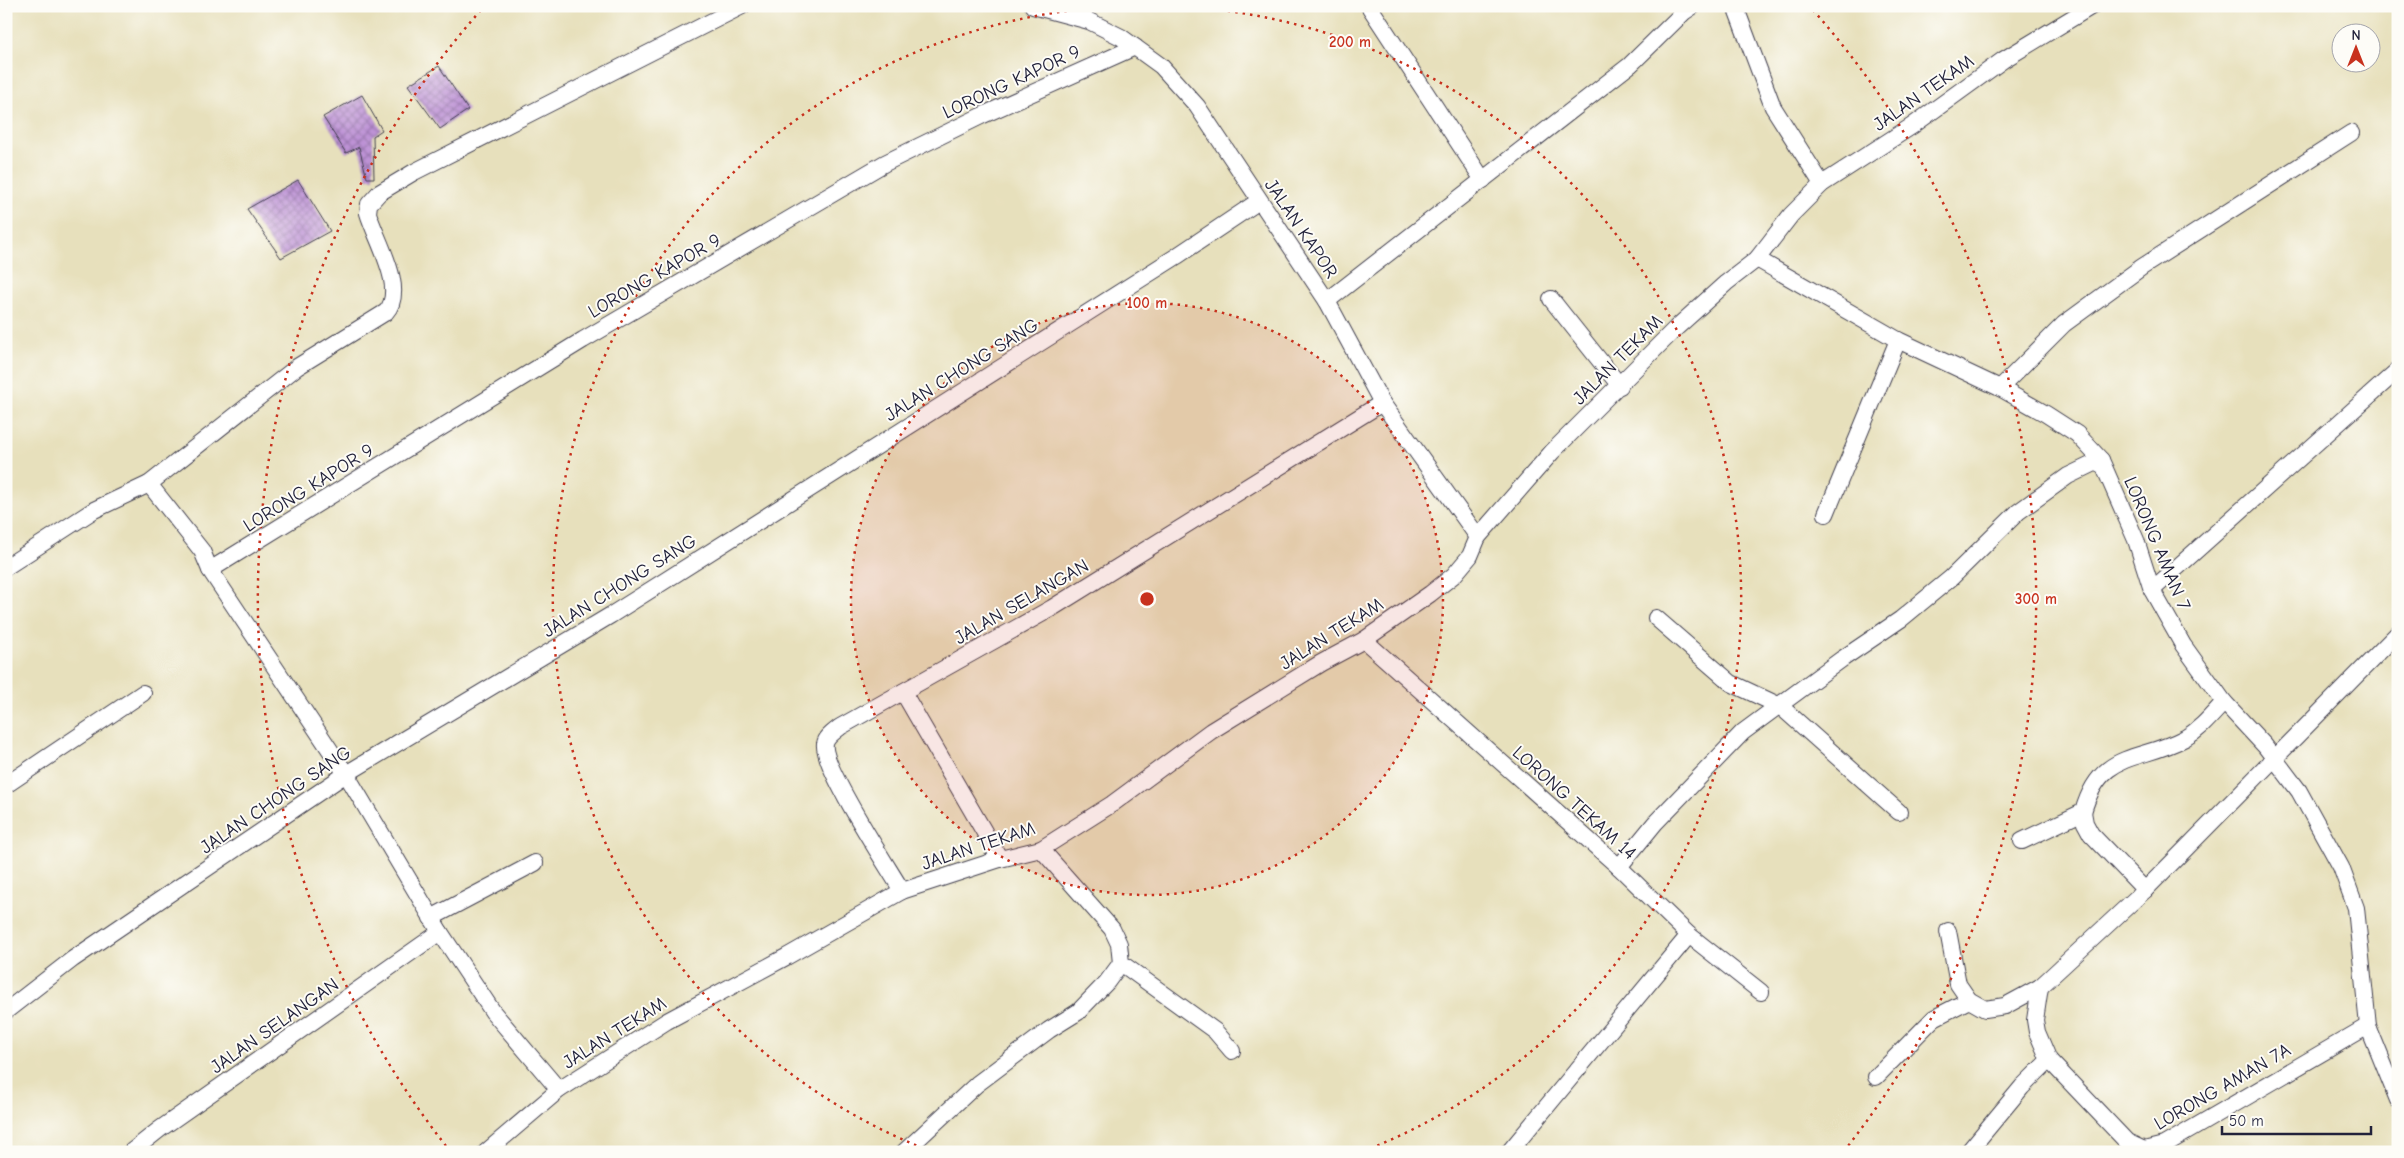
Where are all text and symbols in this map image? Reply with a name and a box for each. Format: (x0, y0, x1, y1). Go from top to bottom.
north arrow (2332, 22, 2382, 72)
text: N (2351, 27, 2361, 44)
text: 200 m (1329, 33, 1371, 51)
street label: LORONG KAPOR 9 (939, 40, 1084, 123)
street label: JALAN TEKAM (1869, 50, 1978, 136)
street label: JALAN KAPOR (1260, 175, 1342, 282)
street label: LORONG KAPOR 9 (584, 229, 725, 323)
text: 100 m (1127, 294, 1167, 312)
street label: JALAN TEKAM (1568, 310, 1667, 409)
street label: JALAN CHONG SANG (881, 314, 1042, 426)
street label: LORONG KAPOR 9 (239, 439, 378, 537)
street label: LORONG AMAN 7 (2119, 473, 2195, 613)
street label: JALAN CHONG SANG (539, 530, 700, 642)
street label: JALAN SELANGAN (951, 555, 1092, 649)
centre of rings (1138, 590, 1156, 608)
text: 300 m (2015, 590, 2057, 608)
street label: JALAN TEKAM (1276, 593, 1387, 674)
street label: JALAN CHONG SANG (196, 741, 355, 858)
street label: LORONG TEKAM 14 (1508, 741, 1641, 864)
street label: JALAN TEKAM (919, 817, 1038, 875)
street label: JALAN SELANGAN (206, 973, 343, 1078)
street label: JALAN TEKAM (559, 992, 670, 1073)
street label: LORONG AMAN 7A (2150, 1039, 2295, 1135)
scale bar (2222, 1103, 2370, 1135)
text: 50 m (2229, 1112, 2264, 1130)

